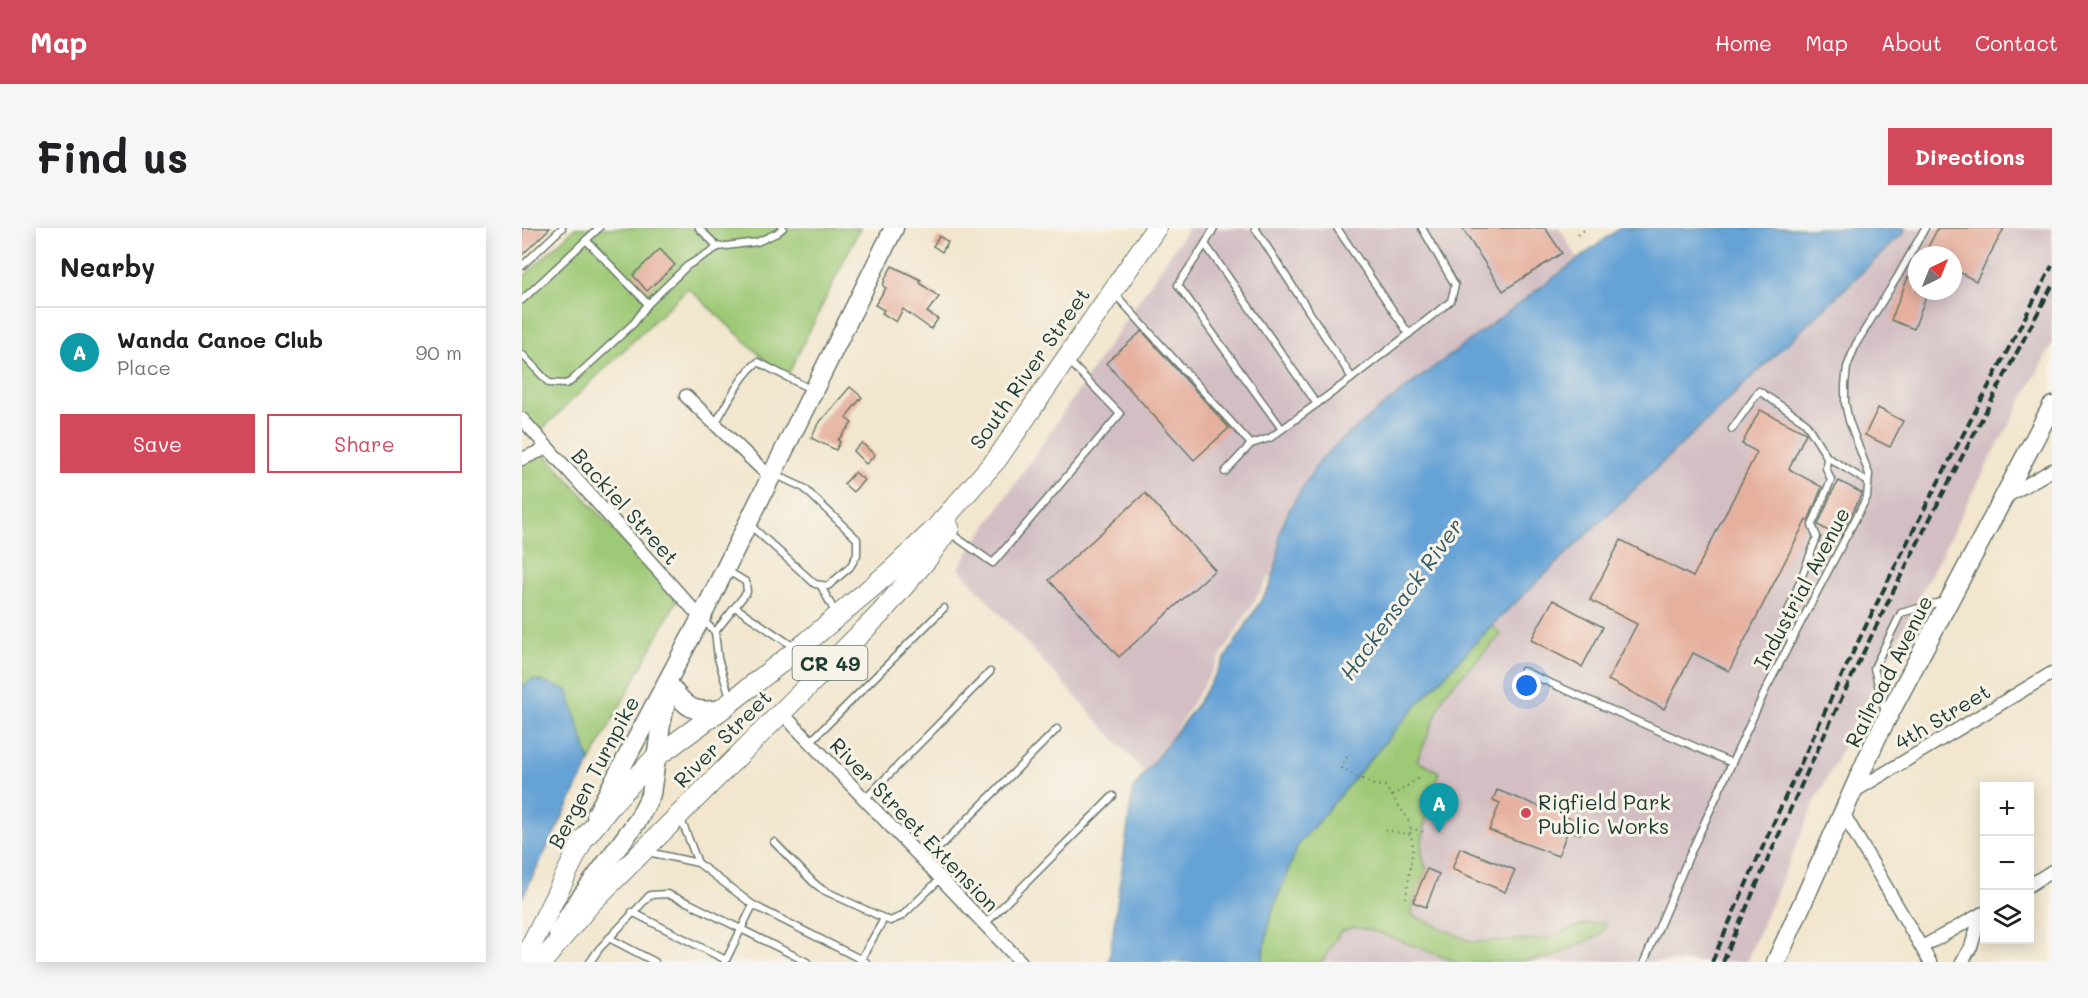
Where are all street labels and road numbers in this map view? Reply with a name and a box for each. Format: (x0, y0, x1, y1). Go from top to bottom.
street label: South River Street (963, 282, 1095, 454)
street label: Backiel Street (566, 442, 686, 570)
street label: Industrial Avenue (1747, 502, 1855, 674)
street label: Railroad Avenue (1838, 590, 1938, 752)
road number: CR 49 (792, 646, 868, 680)
street label: 4th Street (1889, 677, 1995, 755)
street label: River Street (667, 683, 777, 793)
street label: Bergen Turnpike (541, 691, 645, 853)
street label: River Street Extension (825, 731, 1005, 917)

